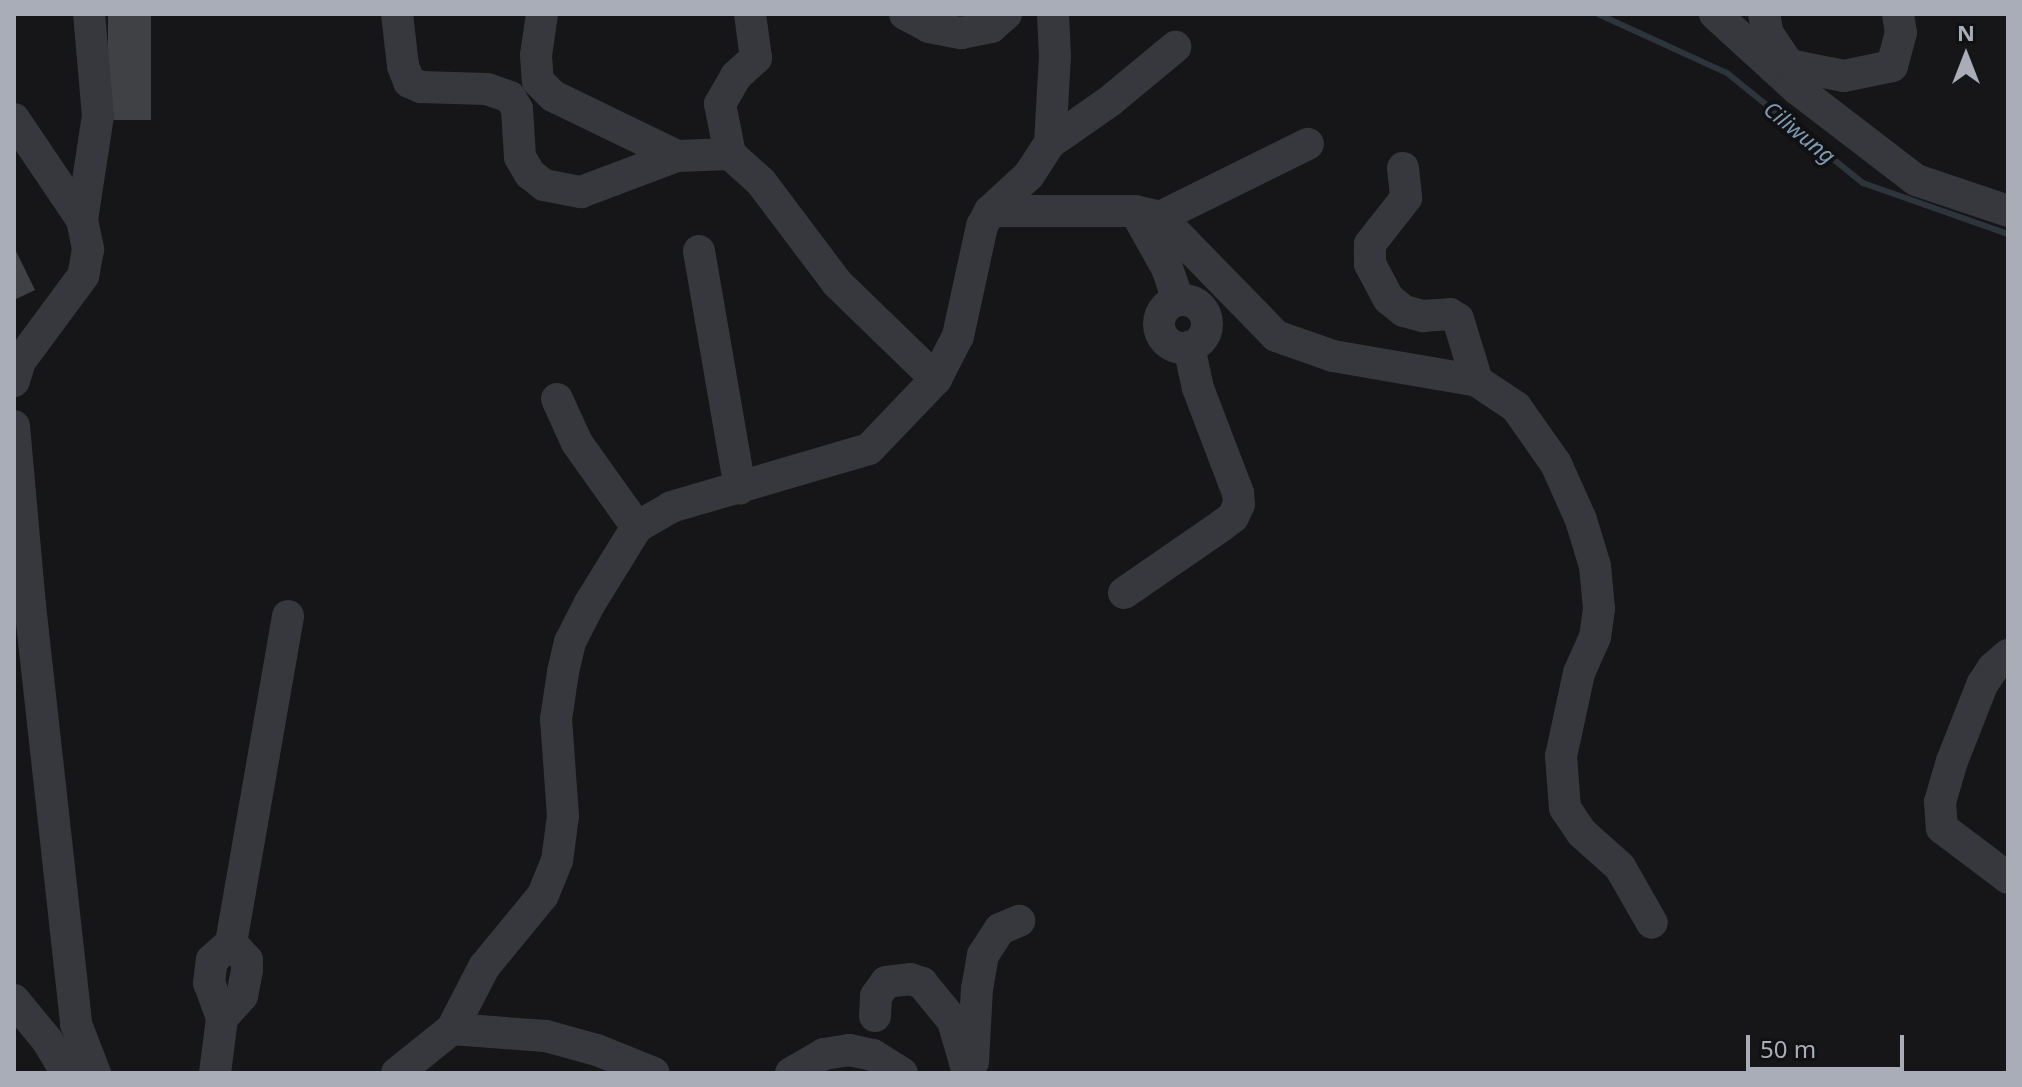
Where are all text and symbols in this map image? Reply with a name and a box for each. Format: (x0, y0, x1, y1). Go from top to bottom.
north arrow (1926, 16, 2006, 96)
text: N (1957, 17, 1975, 47)
water label: Ciliwung (1759, 95, 1841, 169)
scale bar (1750, 1019, 1908, 1069)
text: 50 m (1760, 1032, 1816, 1065)

